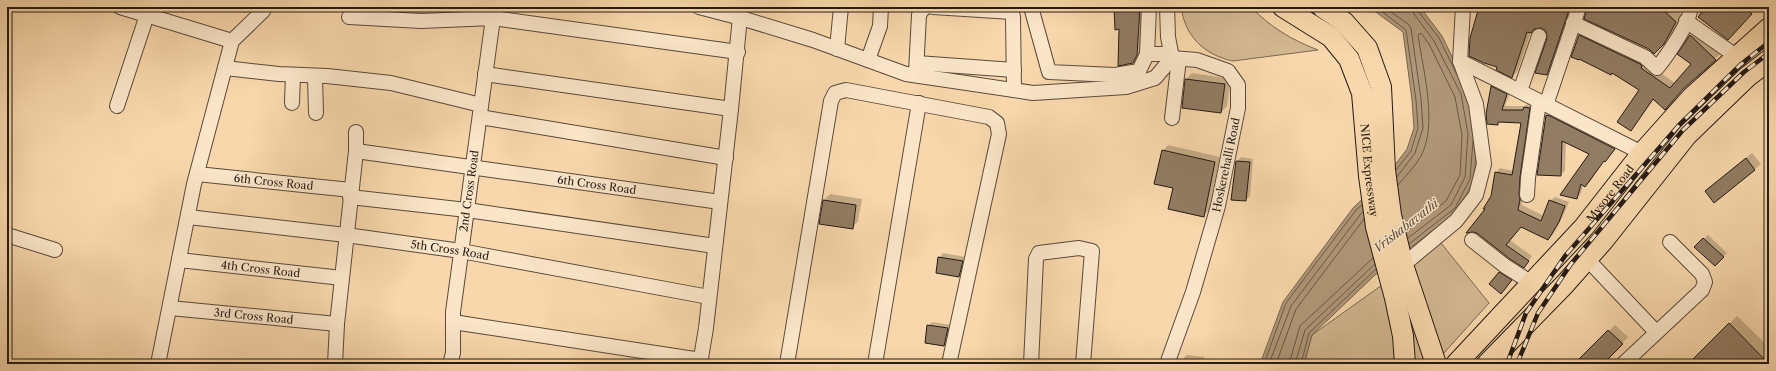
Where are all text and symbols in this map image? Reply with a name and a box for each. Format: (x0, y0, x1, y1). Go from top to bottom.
street label: Hoskerehalli Road (1209, 116, 1243, 213)
street label: NICE Expressway (1358, 123, 1382, 219)
street label: 2nd Cross Road (456, 149, 482, 233)
street label: Mysore Road (1583, 162, 1637, 225)
street label: 6th Cross Road (233, 171, 314, 193)
street label: 6th Cross Road (556, 172, 637, 197)
water label: Vrishabavathi (1370, 195, 1442, 256)
street label: 5th Cross Road (410, 237, 491, 263)
street label: 4th Cross Road (220, 258, 301, 280)
street label: 3rd Cross Road (213, 305, 294, 327)

